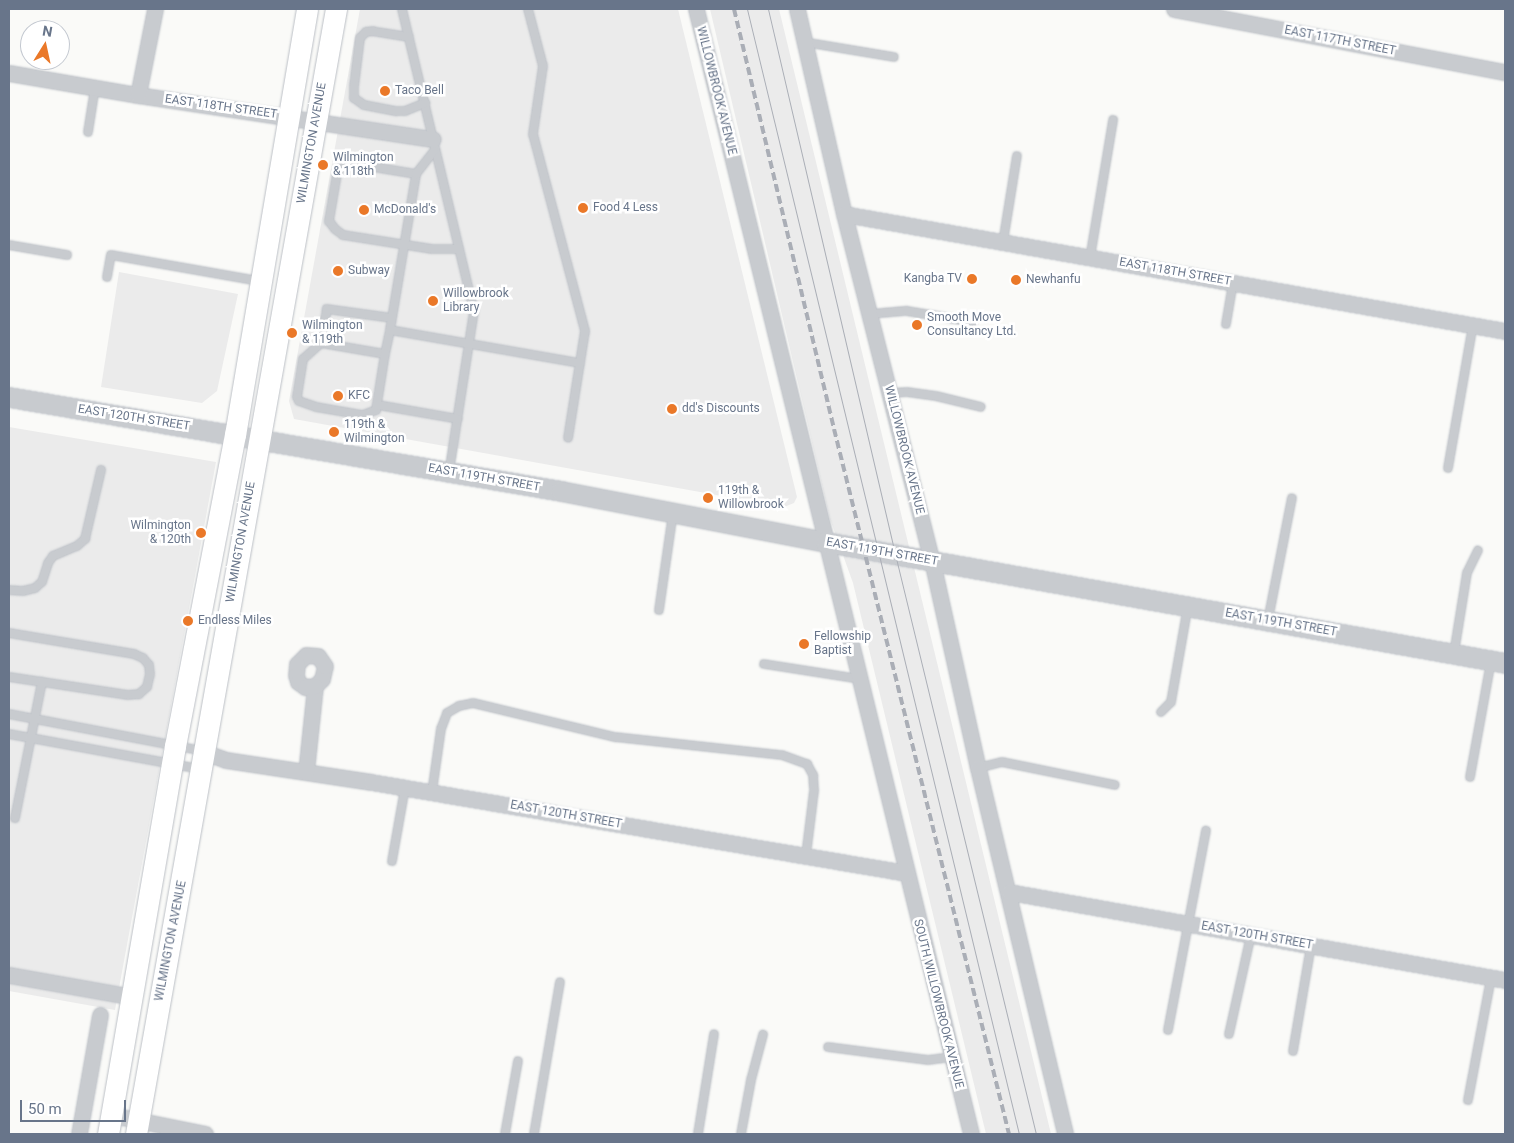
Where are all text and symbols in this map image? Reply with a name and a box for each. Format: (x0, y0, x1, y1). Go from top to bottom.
north arrow (20, 20, 70, 70)
text: N (41, 22, 54, 40)
street label: EAST 117TH STREET (1283, 23, 1397, 59)
street label: WILLOWBROOK AVENUE (693, 25, 739, 157)
street label: WILMINGTON AVENUE (294, 81, 330, 205)
place label: Taco Bell (395, 84, 444, 98)
marker: Taco Bell (379, 85, 391, 97)
street label: EAST 118TH STREET (164, 92, 278, 122)
place label: Wilmington & 118th (333, 151, 394, 179)
marker: Wilmington & 118th (317, 159, 329, 171)
place label: Food 4 Less (593, 201, 658, 215)
marker: Food 4 Less (577, 202, 589, 214)
place label: McDonald's (374, 203, 436, 217)
marker: McDonald's (358, 204, 370, 216)
street label: EAST 118TH STREET (1118, 255, 1232, 289)
place label: Subway (348, 264, 390, 278)
marker: Subway (332, 265, 344, 277)
place label: Kangba TV (903, 272, 962, 286)
marker: Kangba TV (966, 273, 978, 285)
place label: Newhanfu (1026, 273, 1080, 287)
marker: Newhanfu (1010, 274, 1022, 286)
place label: Willowbrook Library (443, 287, 509, 315)
marker: Willowbrook Library (427, 295, 439, 307)
place label: Smooth Move Consultancy Ltd. (927, 311, 1016, 339)
place label: Wilmington & 119th (302, 319, 363, 347)
marker: Smooth Move Consultancy Ltd. (911, 319, 923, 331)
marker: Wilmington & 119th (286, 327, 298, 339)
street label: WILLOWBROOK AVENUE (881, 384, 927, 516)
place label: KFC (348, 389, 370, 403)
marker: KFC (332, 390, 344, 402)
street label: EAST 120TH STREET (77, 402, 191, 434)
place label: dd's Discounts (682, 402, 760, 416)
marker: dd's Discounts (666, 403, 678, 415)
place label: 119th & Wilmington (344, 418, 405, 446)
marker: 119th & Wilmington (328, 426, 340, 438)
street label: EAST 119TH STREET (427, 461, 541, 495)
street label: WILMINGTON AVENUE (223, 480, 259, 604)
place label: 119th & Willowbrook (718, 484, 784, 512)
marker: 119th & Willowbrook (702, 492, 714, 504)
place label: Wilmington & 120th (130, 519, 191, 547)
marker: Wilmington & 120th (195, 527, 207, 539)
street label: EAST 119TH STREET (825, 535, 939, 569)
street label: EAST 119TH STREET (1224, 606, 1338, 640)
place label: Endless Miles (198, 614, 272, 628)
marker: Endless Miles (182, 615, 194, 627)
place label: Fellowship Baptist (814, 630, 871, 658)
marker: Fellowship Baptist (798, 638, 810, 650)
street label: EAST 120TH STREET (509, 798, 623, 832)
street label: WILMINGTON AVENUE (152, 879, 190, 1003)
street label: SOUTH WILLOWBROOK AVENUE (910, 918, 966, 1090)
street label: EAST 120TH STREET (1200, 919, 1314, 953)
scale bar (22, 1090, 129, 1122)
text: 50 m (28, 1100, 62, 1118)

